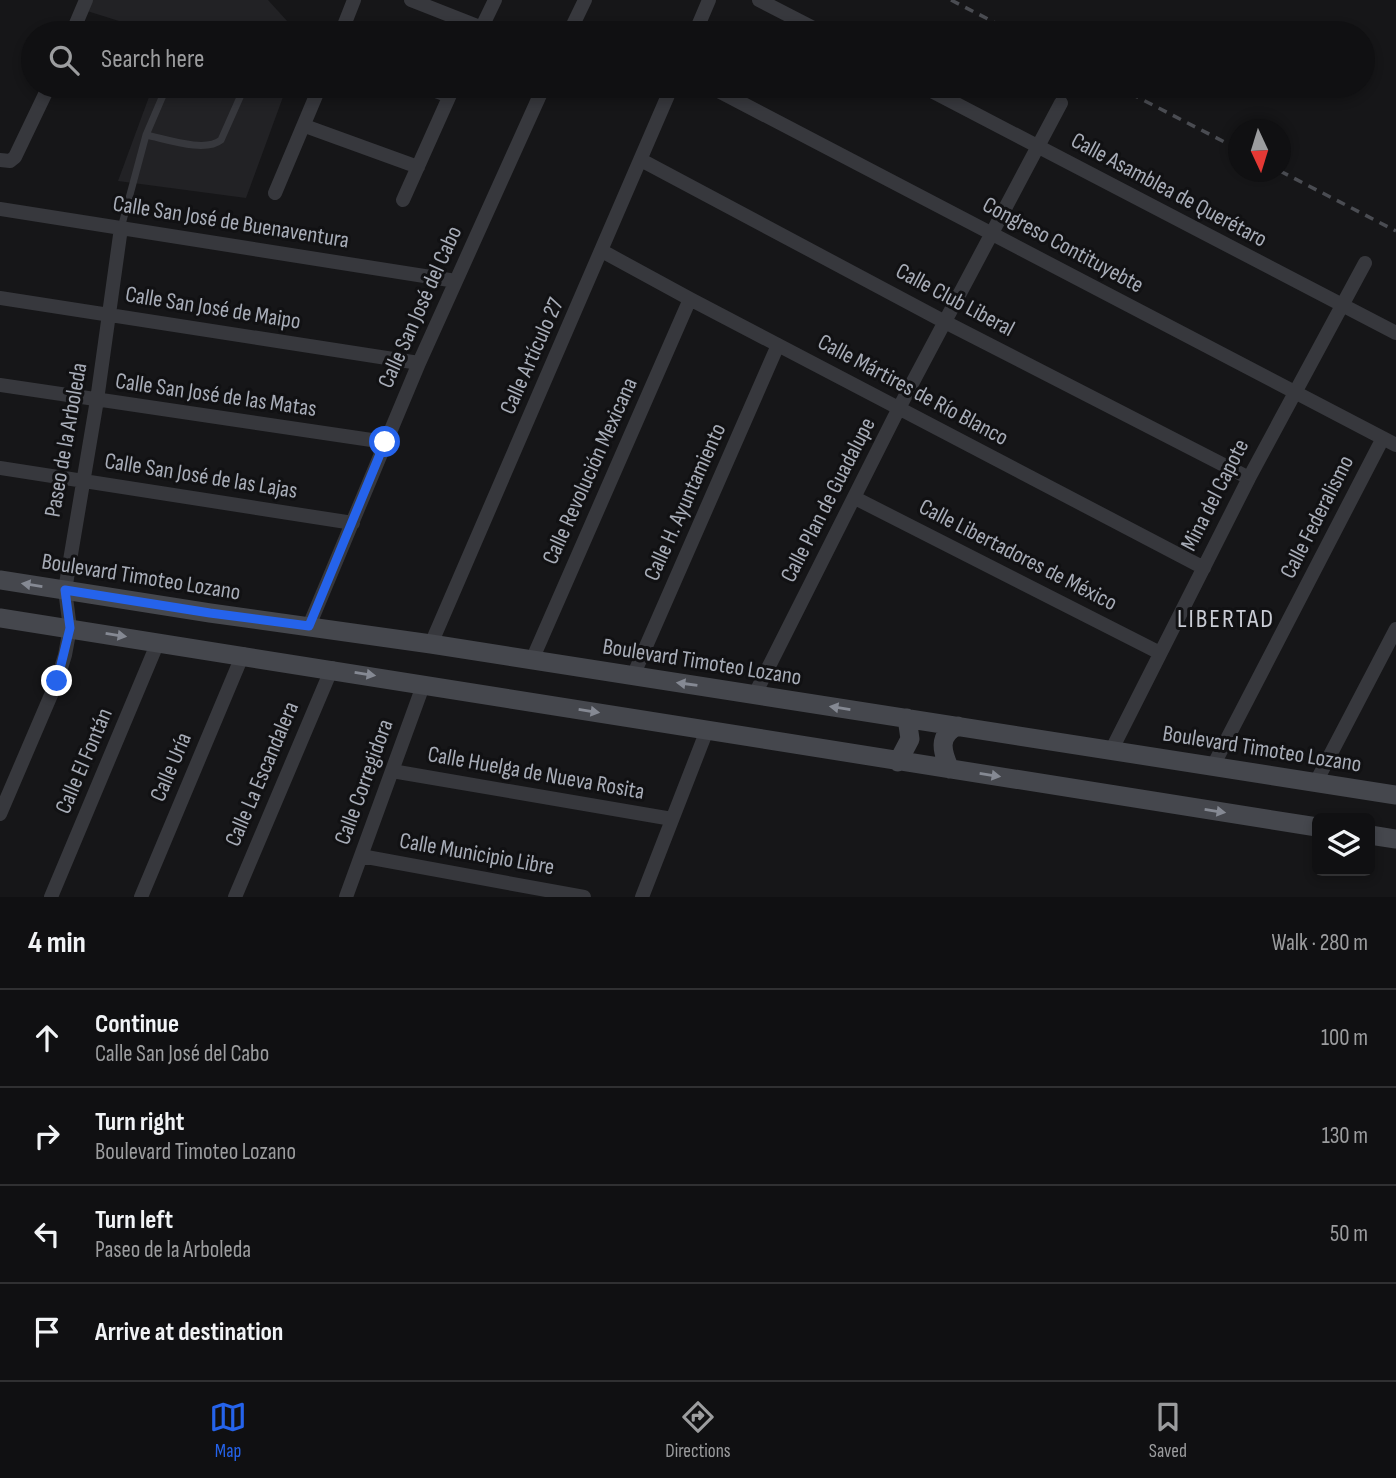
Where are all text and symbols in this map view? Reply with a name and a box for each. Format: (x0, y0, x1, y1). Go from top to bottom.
search box (21, 21, 1375, 98)
icon: search (45, 41, 83, 79)
text: Search here (101, 44, 204, 75)
north arrow (1228, 119, 1291, 182)
street label: Calle Asamblea de Querétaro (1066, 126, 1272, 254)
street label: Calle San José de Buenaventura (111, 190, 351, 254)
street label: Congreso Contituyebte (978, 191, 1148, 299)
street label: Calle San José del Cabo (372, 222, 468, 392)
street label: Calle Club Liberal (891, 257, 1019, 343)
street label: Calle San José de Maipo (123, 280, 303, 336)
street label: Calle Artículo 27 (494, 293, 570, 419)
street label: Calle Mártires de Río Blanco (813, 328, 1013, 452)
street label: Paseo de la Arboleda (39, 361, 93, 519)
street label: Calle San José de las Matas (114, 367, 318, 423)
street label: Calle Revolución Mexicana (536, 373, 644, 569)
street label: Calle Plan de Guadalupe (774, 413, 882, 587)
street label: Calle H. Ayuntamiento (638, 419, 732, 585)
route start (369, 426, 400, 457)
street label: Mina del Capote (1175, 434, 1255, 556)
street label: Calle San José de las Lajas (103, 447, 299, 505)
street label: Calle Federalismo (1274, 451, 1360, 583)
street label: Calle Libertadores de México (914, 493, 1122, 617)
street label: Boulevard Timoteo Lozano (40, 547, 242, 607)
one-way arrow (21, 579, 43, 590)
district label: LIBERTAD (1177, 604, 1275, 635)
one-way arrow (105, 630, 127, 641)
street label: Boulevard Timoteo Lozano (601, 632, 803, 692)
route end (41, 665, 72, 696)
one-way arrow (354, 669, 376, 680)
one-way arrow (676, 679, 698, 690)
street label: Calle La Escandalera (219, 697, 305, 851)
one-way arrow (829, 702, 851, 713)
street label: Calle El Fontán (49, 704, 119, 818)
one-way arrow (579, 706, 601, 717)
street label: Calle Corregidora (328, 716, 400, 848)
street label: Boulevard Timoteo Lozano (1161, 719, 1363, 779)
street label: Calle Uría (144, 728, 198, 806)
street label: Calle Huelga de Nueva Rosita (426, 740, 646, 806)
one-way arrow (979, 770, 1001, 781)
one-way arrow (1204, 806, 1226, 817)
map controls (1312, 813, 1375, 876)
button: layers (1312, 813, 1375, 876)
street label: Calle Municipio Libre (397, 827, 557, 881)
text: 4 min (28, 925, 86, 961)
text: Walk · 280 m (1272, 929, 1368, 957)
text: Continue (95, 1009, 179, 1040)
icon: ahead (28, 1019, 66, 1057)
text: 100 m (1321, 1024, 1368, 1052)
text: Calle San José del Cabo (95, 1040, 269, 1068)
text: Turn right (95, 1107, 184, 1138)
icon: right (28, 1117, 66, 1155)
text: 130 m (1322, 1122, 1368, 1150)
text: Boulevard Timoteo Lozano (95, 1138, 296, 1166)
text: Turn left (95, 1205, 173, 1236)
icon: left (28, 1215, 66, 1253)
text: 50 m (1330, 1220, 1368, 1248)
text: Paseo de la Arboleda (95, 1236, 251, 1264)
icon: arrive (28, 1313, 66, 1351)
text: Arrive at destination (95, 1317, 283, 1348)
tab: Map (209, 1398, 247, 1463)
tab: Directions (665, 1398, 731, 1463)
tab: Saved (1149, 1398, 1187, 1463)

